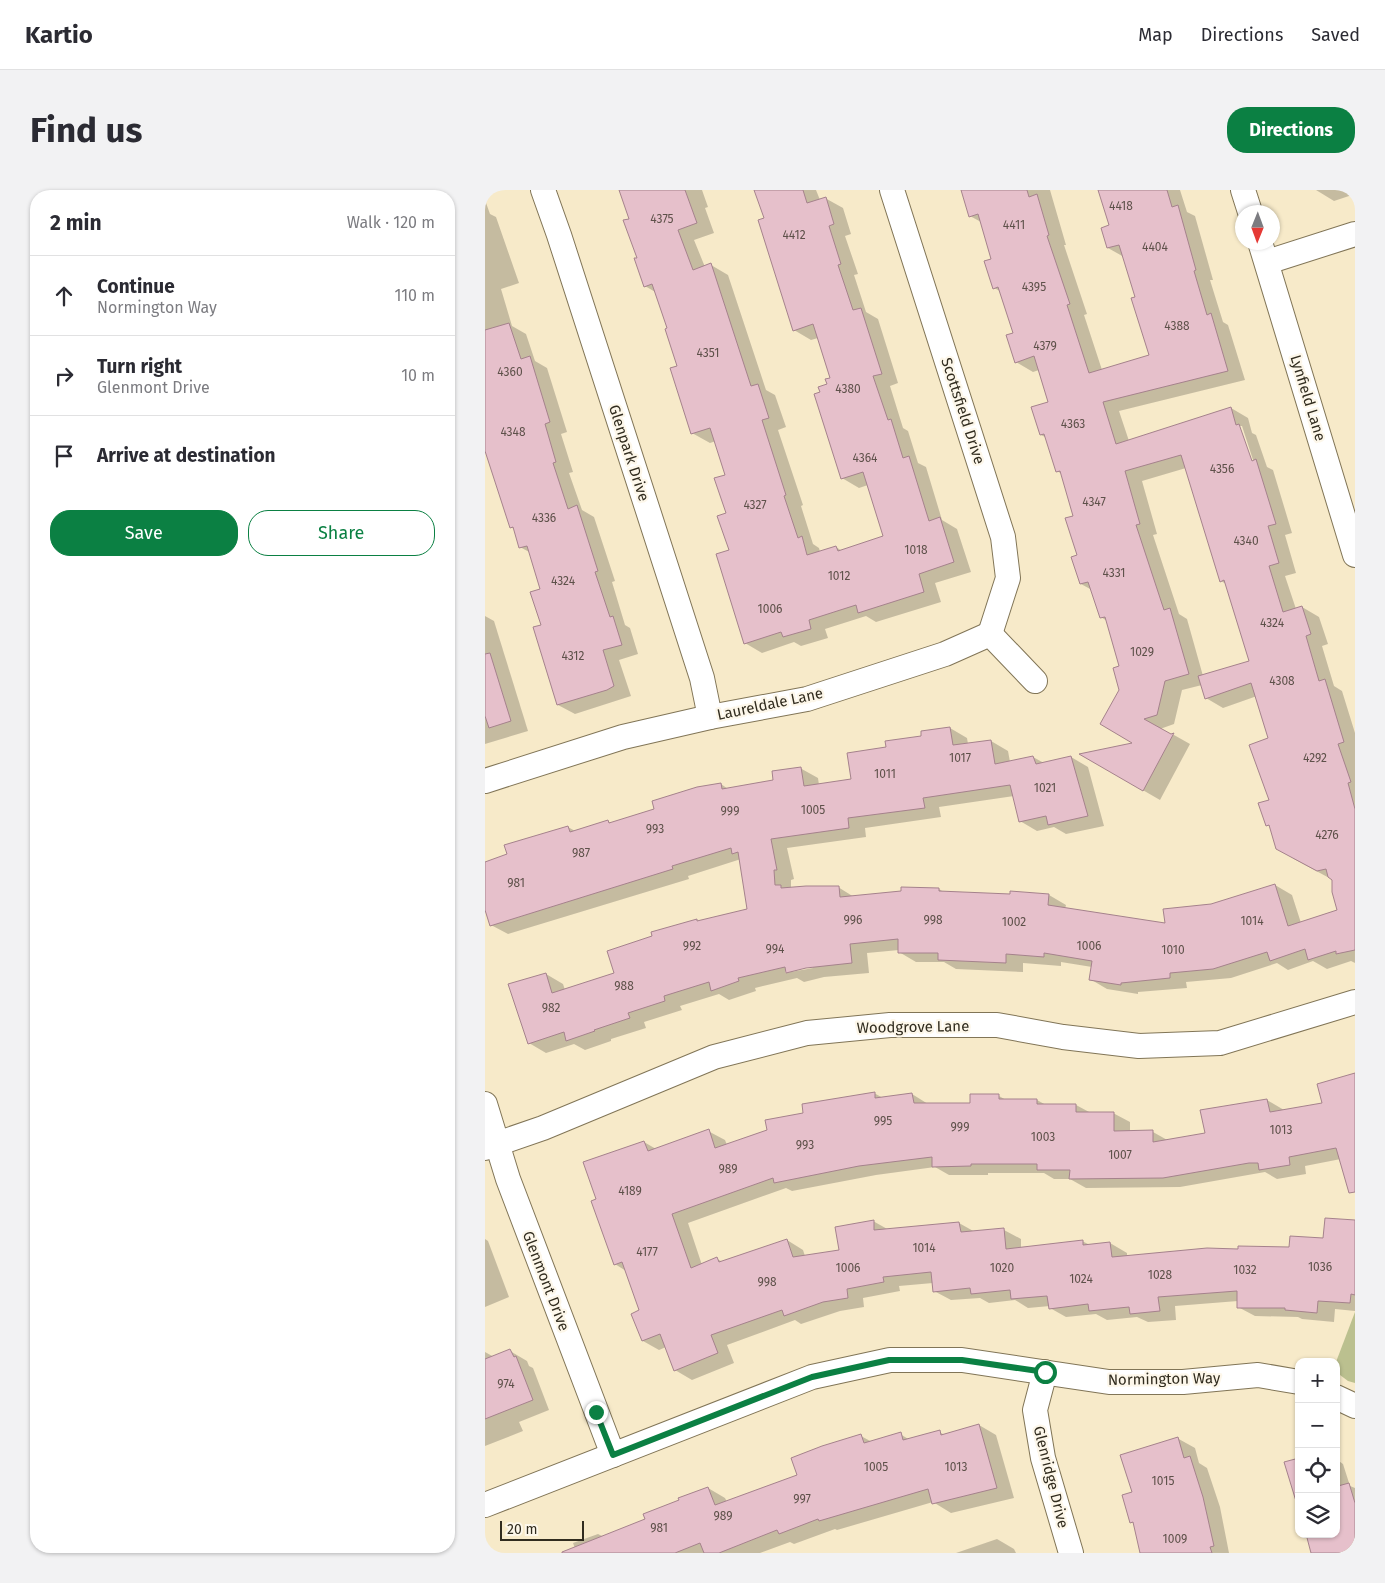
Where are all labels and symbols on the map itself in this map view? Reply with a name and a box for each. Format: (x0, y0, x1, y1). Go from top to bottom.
house number: 4418 (1109, 199, 1133, 213)
north arrow (1235, 205, 1280, 250)
house number: 4375 (650, 212, 674, 226)
house number: 4411 (1003, 218, 1025, 232)
house number: 4412 (782, 228, 806, 242)
house number: 4404 (1142, 240, 1169, 254)
house number: 4395 (1022, 280, 1046, 294)
house number: 4388 (1164, 319, 1190, 333)
house number: 4379 (1033, 339, 1057, 353)
house number: 4351 (697, 346, 719, 360)
street label: Lynfield Lane (1286, 353, 1330, 443)
street label: Scottsfield Drive (937, 355, 989, 467)
house number: 4360 (497, 365, 523, 379)
house number: 4380 (835, 382, 861, 396)
street label: Glenpark Drive (605, 403, 653, 503)
house number: 4363 (1061, 417, 1085, 431)
house number: 4348 (500, 425, 526, 439)
house number: 4364 (853, 451, 878, 465)
house number: 4356 (1210, 462, 1234, 476)
house number: 4347 (1082, 495, 1106, 509)
house number: 4327 (743, 498, 767, 512)
house number: 4336 (532, 511, 556, 525)
house number: 4340 (1233, 534, 1259, 548)
house number: 1018 (904, 543, 928, 557)
house number: 4331 (1102, 566, 1126, 580)
house number: 1012 (828, 569, 850, 583)
house number: 4324 (551, 574, 576, 588)
house number: 1006 (758, 602, 782, 616)
house number: 4324 (1260, 616, 1285, 630)
house number: 1029 (1130, 645, 1154, 659)
house number: 4312 (561, 649, 585, 663)
house number: 4308 (1269, 674, 1295, 688)
street label: Laureldale Lane (715, 684, 825, 724)
house number: 1017 (949, 751, 971, 765)
house number: 4292 (1303, 751, 1327, 765)
house number: 1011 (874, 767, 896, 781)
house number: 1021 (1034, 781, 1056, 795)
house number: 1005 (801, 803, 825, 817)
house number: 999 (721, 804, 739, 818)
house number: 993 (646, 822, 664, 836)
house number: 4276 (1315, 828, 1339, 842)
house number: 987 (572, 846, 590, 860)
house number: 981 (507, 876, 525, 890)
house number: 996 (844, 913, 863, 927)
house number: 998 (923, 913, 943, 927)
house number: 1014 (1240, 914, 1264, 928)
house number: 1002 (1002, 915, 1026, 929)
house number: 992 (683, 939, 701, 953)
house number: 1006 (1077, 939, 1101, 953)
house number: 994 (766, 942, 785, 956)
house number: 1010 (1161, 943, 1185, 957)
house number: 988 (614, 979, 634, 993)
house number: 982 (542, 1001, 560, 1015)
street label: Woodgrove Lane (857, 1017, 969, 1037)
house number: 995 (874, 1114, 892, 1128)
house number: 999 (951, 1120, 969, 1134)
house number: 1013 (1270, 1123, 1292, 1137)
house number: 1003 (1031, 1130, 1055, 1144)
house number: 993 (796, 1138, 814, 1152)
house number: 1007 (1108, 1148, 1132, 1162)
house number: 989 (718, 1162, 738, 1176)
house number: 4189 (618, 1184, 642, 1198)
street label: Glenmont Drive (519, 1228, 573, 1334)
house number: 1014 (912, 1241, 936, 1255)
house number: 4177 (636, 1245, 658, 1259)
house number: 1036 (1308, 1260, 1332, 1274)
house number: 1006 (836, 1261, 860, 1275)
house number: 1020 (990, 1261, 1014, 1275)
house number: 1032 (1233, 1263, 1257, 1277)
house number: 1028 (1148, 1268, 1173, 1282)
house number: 1024 (1069, 1272, 1093, 1286)
house number: 998 (757, 1275, 777, 1289)
route start (1034, 1361, 1057, 1384)
street label: Normington Way (1108, 1369, 1221, 1389)
house number: 974 (497, 1377, 515, 1391)
route end (585, 1401, 608, 1424)
street label: Glenridge Drive (1030, 1424, 1072, 1530)
house number: 1005 (864, 1460, 888, 1474)
house number: 1013 (945, 1460, 967, 1474)
house number: 1015 (1152, 1474, 1174, 1488)
house number: 997 (793, 1492, 811, 1506)
house number: 989 (713, 1509, 733, 1523)
scale bar (500, 1518, 584, 1541)
house number: 981 (650, 1521, 668, 1535)
house number: 1009 (1163, 1532, 1187, 1546)

